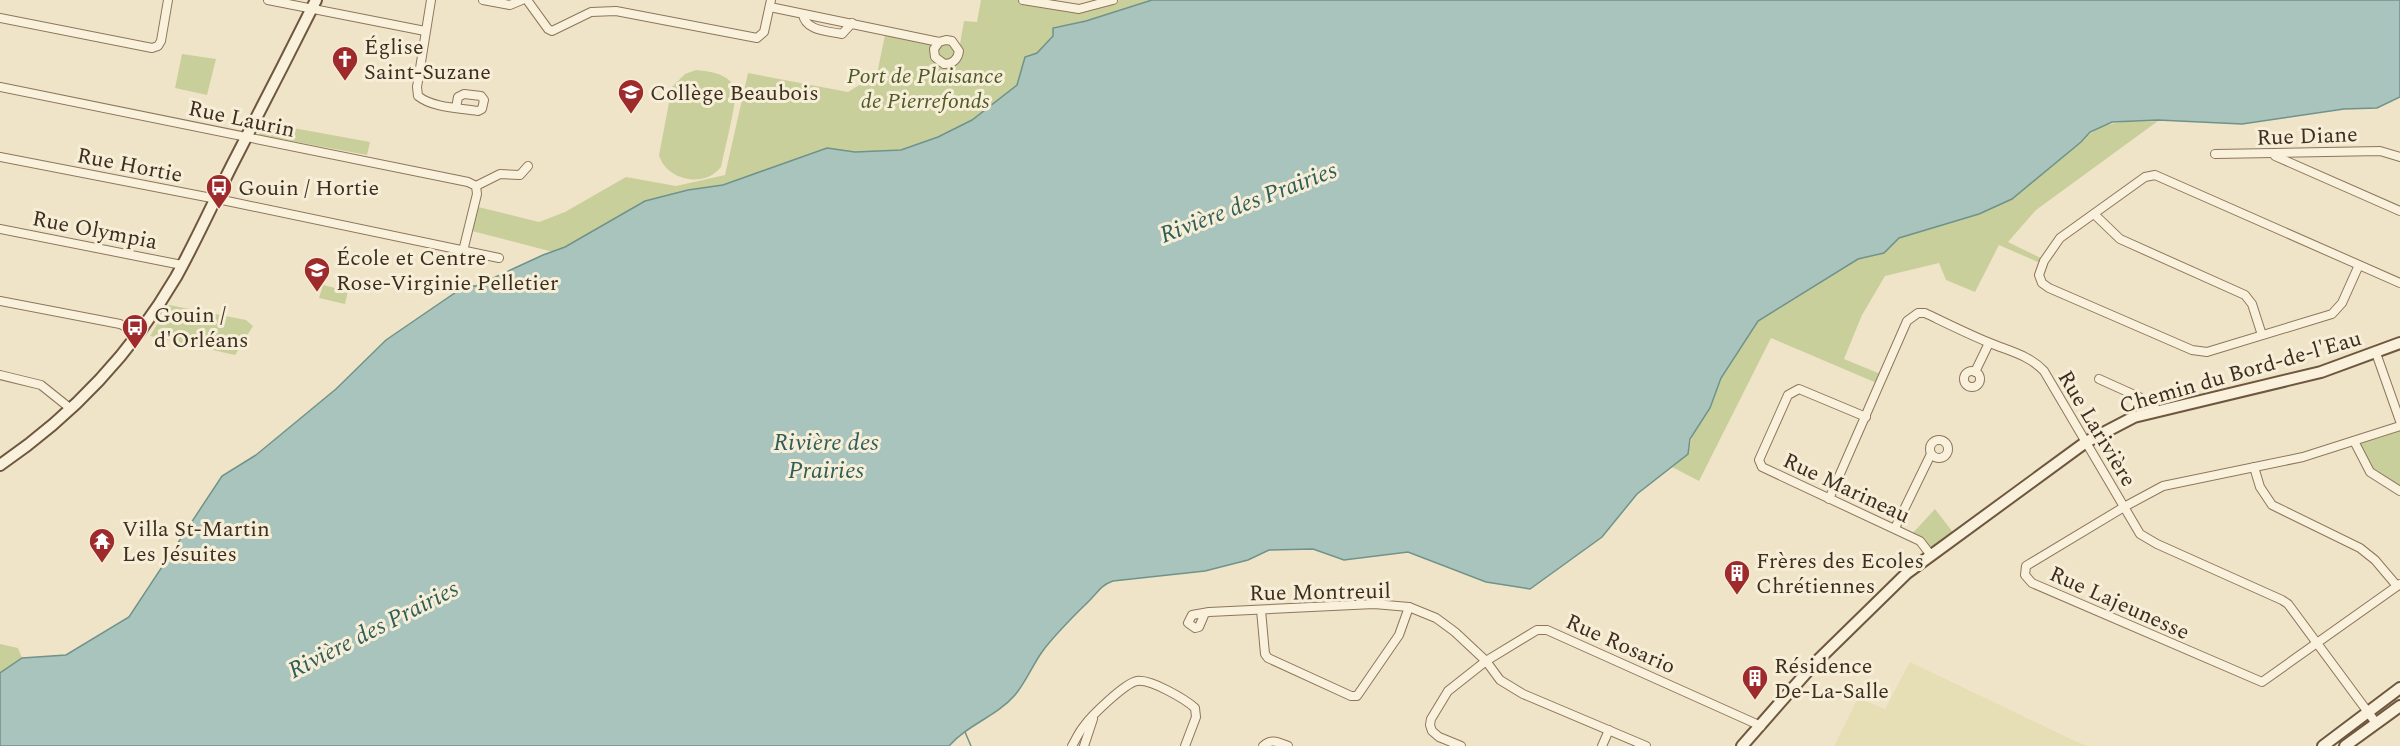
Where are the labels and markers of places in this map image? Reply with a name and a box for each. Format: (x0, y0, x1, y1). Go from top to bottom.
place label: Église Saint-Suzane (364, 31, 491, 89)
church icon: Église Saint-Suzane (330, 44, 360, 82)
school or university icon: Collège Beaubois (616, 77, 646, 115)
place label: Collège Beaubois (650, 77, 819, 110)
bus stop icon: Gouin / Hortie (204, 172, 234, 210)
place label: Gouin / Hortie (238, 172, 379, 205)
place label: École et Centre Rose-Virginie Pelletier (336, 242, 559, 300)
school or university icon: École et Centre Rose-Virginie Pelletier (302, 255, 332, 293)
place label: Gouin / d'Orléans (154, 299, 249, 357)
bus stop icon: Gouin / d'Orléans (120, 312, 150, 350)
place label: Villa St-Martin Les Jésuites (122, 513, 270, 571)
temple icon: Villa St-Martin Les Jésuites (87, 526, 117, 564)
place label: Frères des Ecoles Chrétiennes (1756, 545, 1924, 603)
building icon: Frères des Ecoles Chrétiennes (1722, 558, 1752, 596)
place label: Résidence De-La-Salle (1774, 650, 1889, 708)
building icon: Résidence De-La-Salle (1740, 663, 1770, 701)

